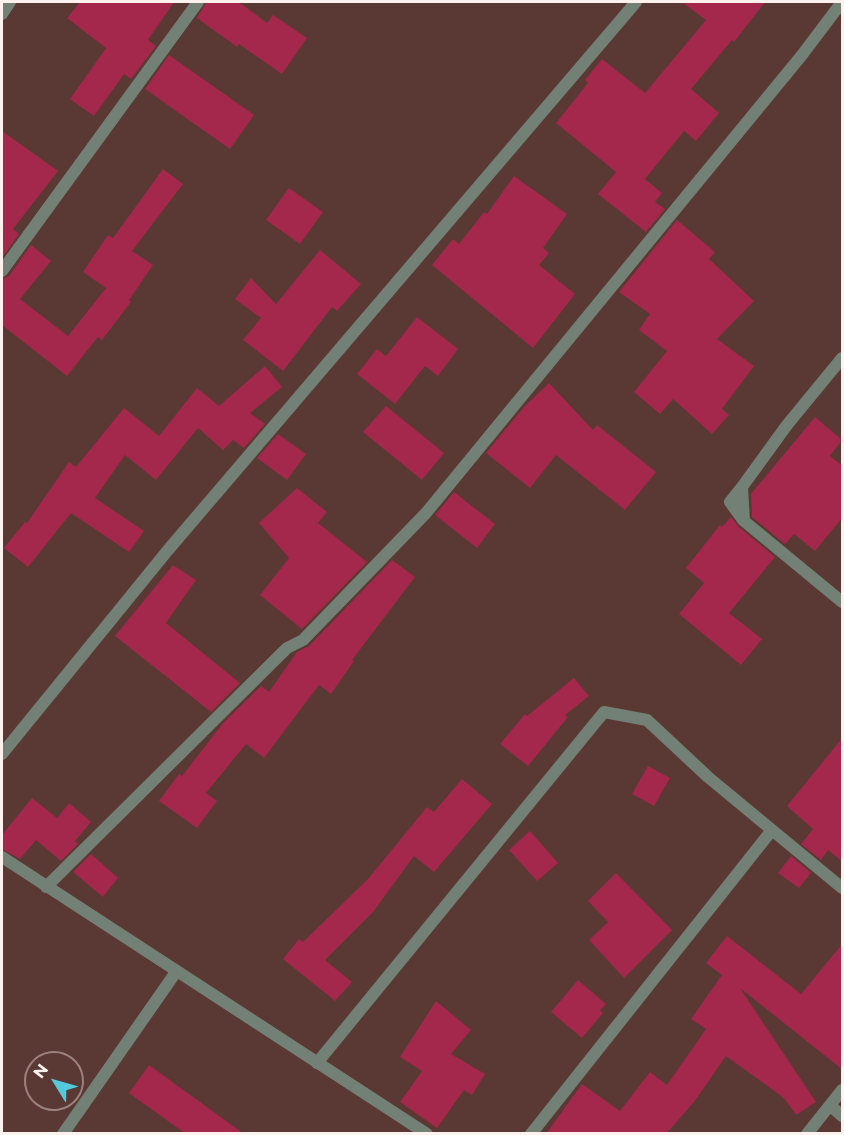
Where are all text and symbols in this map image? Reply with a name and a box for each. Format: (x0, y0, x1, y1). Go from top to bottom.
north arrow (24, 1051, 84, 1111)
text: N (29, 1060, 52, 1082)

